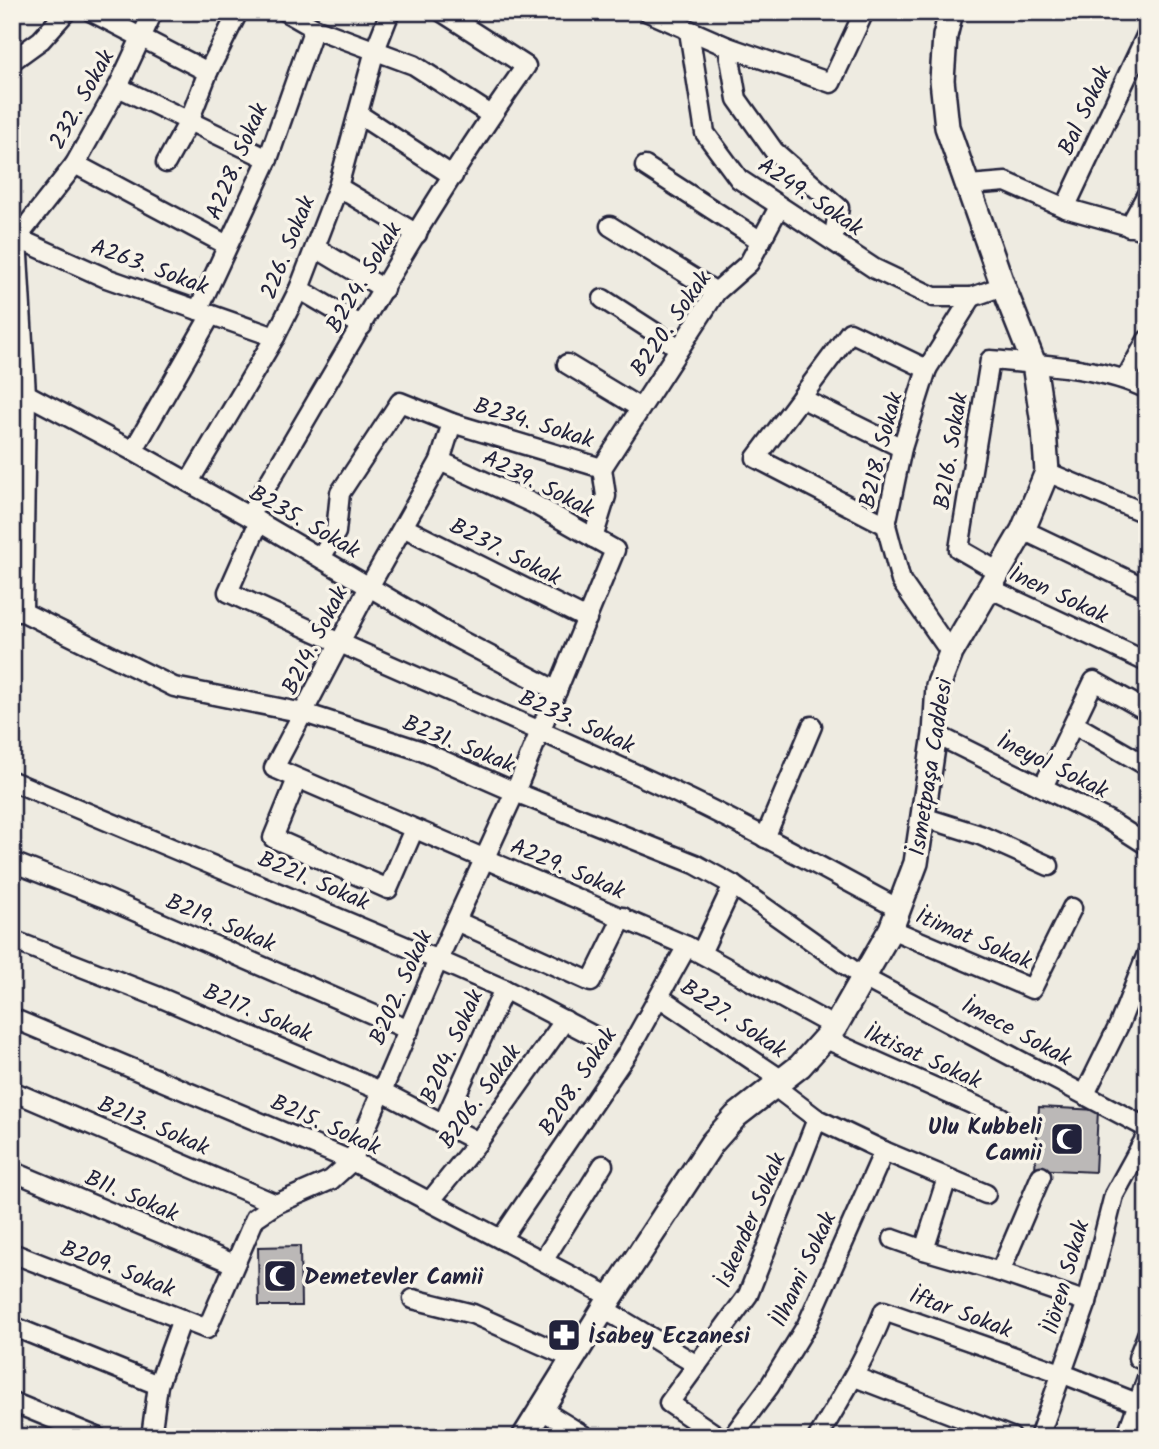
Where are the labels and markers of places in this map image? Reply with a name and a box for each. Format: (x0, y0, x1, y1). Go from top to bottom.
place label: Ulu Kubbeli Camii (928, 1110, 1043, 1172)
mosque icon: Ulu Kubbeli Camii (1048, 1120, 1086, 1158)
mosque icon: Demetevler Camii (261, 1257, 299, 1295)
place label: Demetevler Camii (304, 1260, 484, 1296)
pharmacy icon: İsabey Eczanesi (545, 1316, 583, 1354)
place label: İsabey Eczanesi (588, 1319, 751, 1355)

